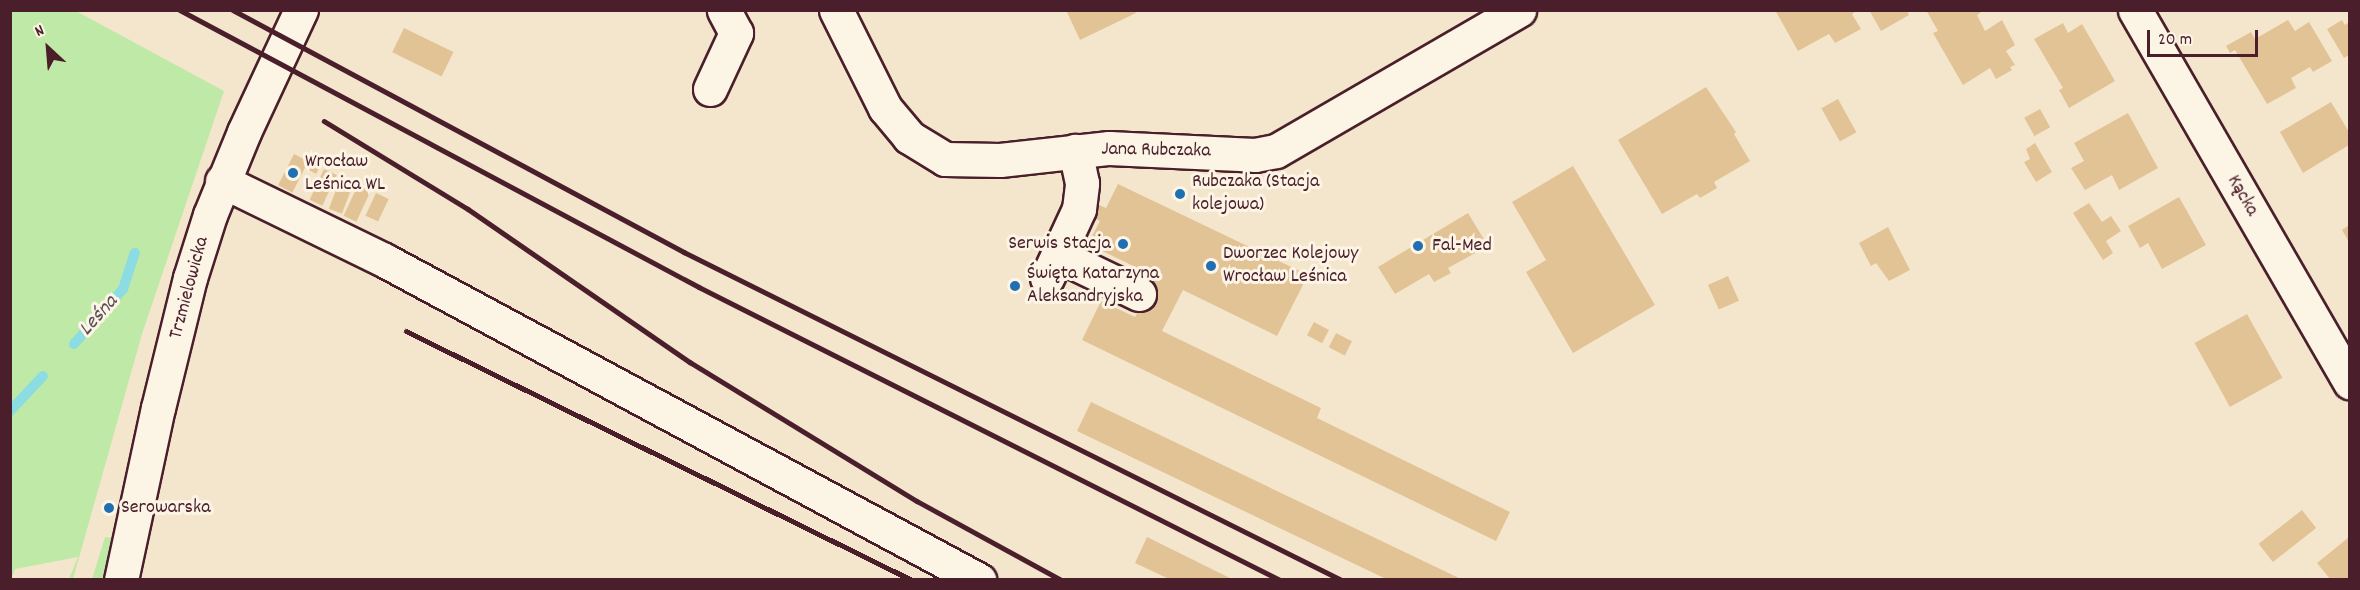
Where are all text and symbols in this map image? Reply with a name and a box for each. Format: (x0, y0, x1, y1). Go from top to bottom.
north arrow (18, 18, 78, 78)
scale bar (2150, 18, 2261, 56)
text: N (31, 19, 48, 43)
text: 20 m (2158, 28, 2192, 53)
street label: Jana Rubczaka (1101, 138, 1211, 164)
place label: Wrocław Leśnica WL (305, 150, 385, 197)
marker: Wrocław Leśnica WL (286, 166, 300, 180)
place label: Rubczaka (Stacja kolejowa) (1192, 170, 1319, 217)
street label: Kącka (2221, 171, 2263, 221)
marker: Rubczaka (Stacja kolejowa) (1173, 187, 1187, 201)
place label: Serwis Stacja (1008, 232, 1111, 256)
street label: Trzmielowicka (165, 234, 215, 342)
place label: Fal-Med (1432, 234, 1492, 258)
marker: Serwis Stacja (1116, 237, 1130, 251)
marker: Fal-Med (1409, 237, 1427, 255)
place label: Dworzec Kolejowy Wrocław Leśnica (1223, 243, 1358, 290)
marker: Dworzec Kolejowy Wrocław Leśnica (1204, 259, 1218, 273)
place label: Święta Katarzyna Aleksandryjska (1027, 262, 1159, 309)
marker: Święta Katarzyna Aleksandryjska (1008, 279, 1022, 293)
water label: Leśna (74, 290, 124, 342)
place label: Serowarska (121, 496, 211, 520)
marker: Serowarska (102, 501, 116, 515)

